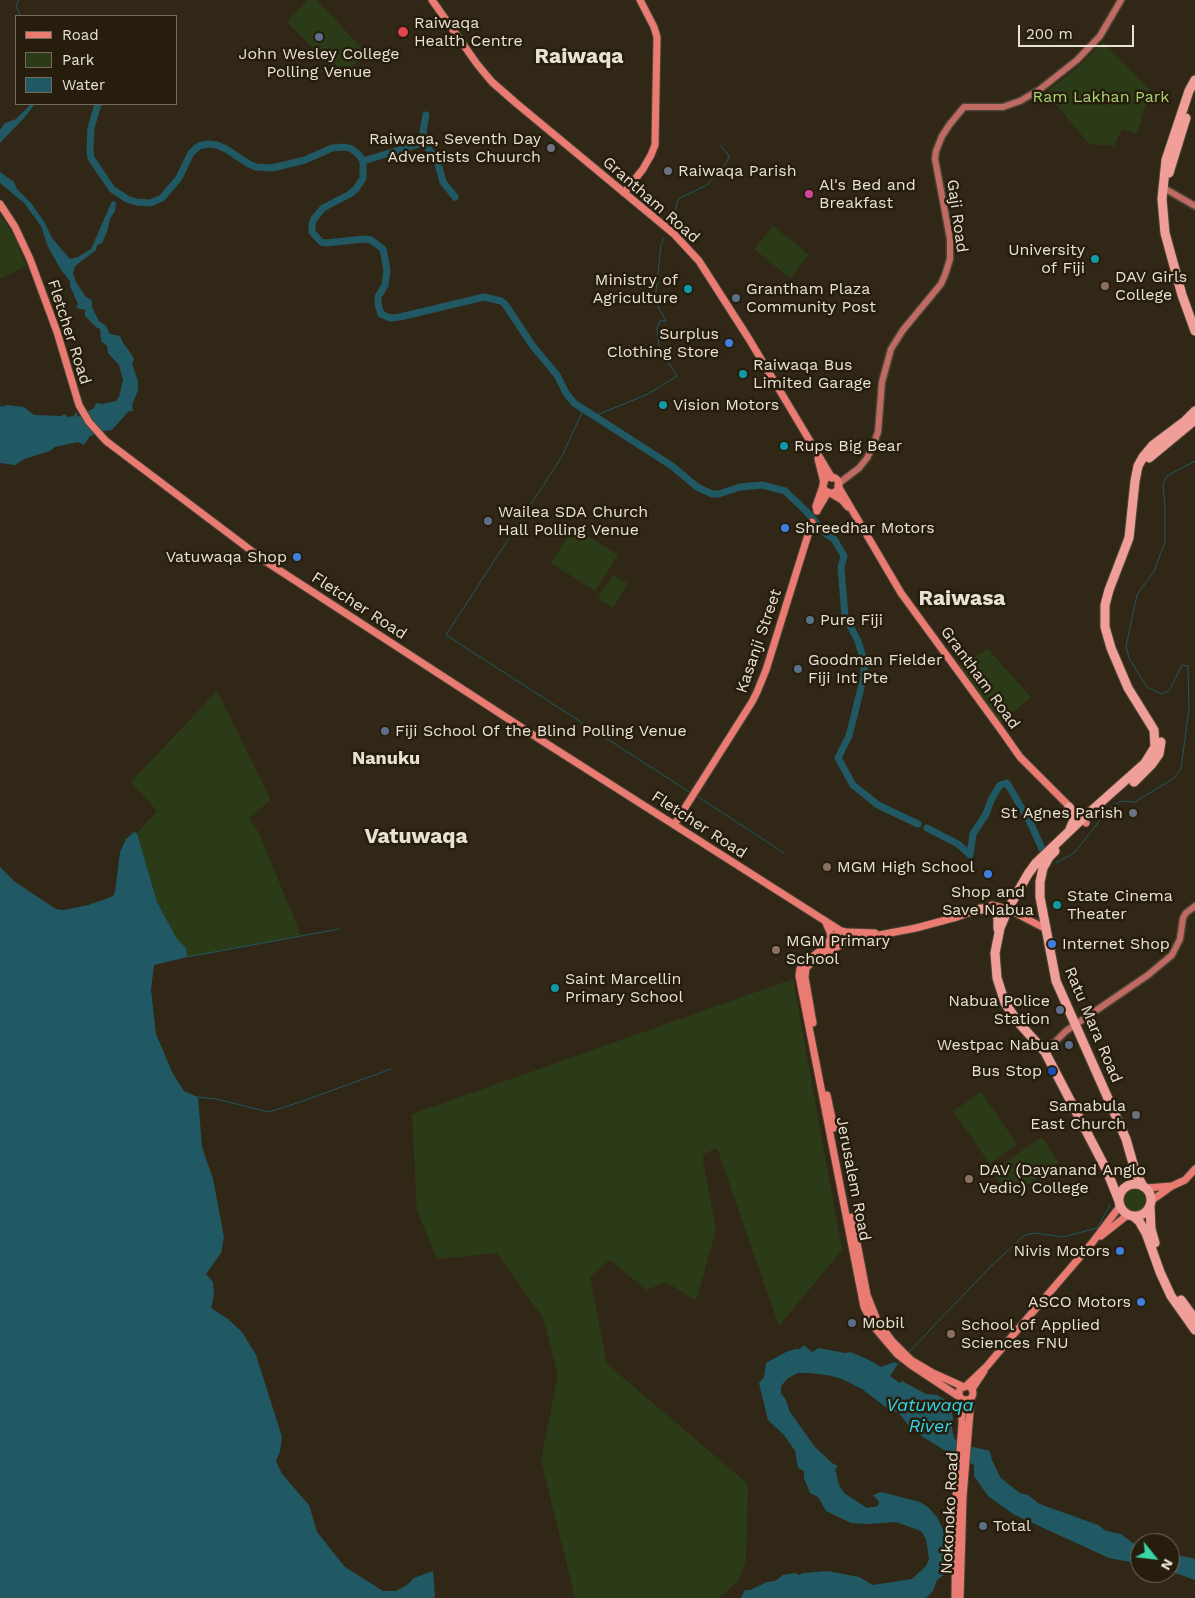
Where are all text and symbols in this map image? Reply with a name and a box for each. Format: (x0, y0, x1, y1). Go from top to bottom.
place label: Raiwaqa Health Centre (414, 13, 523, 51)
legend (15, 15, 178, 105)
scale bar (1020, 15, 1136, 47)
marker: Raiwaqa Health Centre (396, 25, 410, 39)
text: 200 m (1026, 25, 1073, 43)
text: Road (62, 26, 99, 44)
marker: John Wesley College Polling Venue (313, 31, 325, 43)
place label: John Wesley College Polling Venue (238, 44, 400, 82)
district label: Raiwaqa (535, 44, 623, 70)
text: Park (62, 51, 94, 69)
text: Water (62, 76, 105, 94)
park label: Ram Lakhan Park (1033, 87, 1169, 107)
place label: Raiwaqa, Seventh Day Adventists Chuurch (369, 129, 541, 167)
marker: Raiwaqa, Seventh Day Adventists Chuurch (545, 142, 557, 154)
street label: Grantham Road (599, 153, 703, 247)
place label: Raiwaqa Parish (678, 161, 797, 181)
marker: Raiwaqa Parish (662, 165, 674, 177)
place label: Al's Bed and Breakfast (819, 175, 916, 213)
street label: Gaji Road (942, 178, 972, 254)
marker: Al's Bed and Breakfast (803, 188, 815, 200)
place label: University of Fiji (1008, 240, 1085, 278)
marker: University of Fiji (1089, 253, 1101, 265)
place label: DAV Girls College (1115, 267, 1187, 305)
place label: Ministry of Agriculture (593, 270, 678, 308)
street label: Fletcher Road (43, 277, 95, 387)
place label: Grantham Plaza Community Post (746, 279, 876, 317)
marker: DAV Girls College (1099, 280, 1111, 292)
marker: Ministry of Agriculture (682, 283, 694, 295)
marker: Grantham Plaza Community Post (730, 292, 742, 304)
place label: Surplus Clothing Store (607, 324, 719, 362)
marker: Surplus Clothing Store (723, 337, 735, 349)
place label: Raiwaqa Bus Limited Garage (753, 355, 871, 393)
marker: Raiwaqa Bus Limited Garage (737, 368, 749, 380)
place label: Vision Motors (673, 395, 779, 415)
marker: Vision Motors (657, 399, 669, 411)
place label: Rups Big Bear (794, 436, 902, 456)
marker: Rups Big Bear (778, 440, 790, 452)
place label: Wailea SDA Church Hall Polling Venue (498, 502, 648, 540)
marker: Wailea SDA Church Hall Polling Venue (482, 515, 494, 527)
place label: Shreedhar Motors (795, 518, 935, 538)
marker: Shreedhar Motors (779, 522, 791, 534)
place label: Vatuwaqa Shop (166, 547, 287, 567)
marker: Vatuwaqa Shop (291, 551, 303, 563)
street label: Fletcher Road (308, 568, 410, 644)
street label: Kasanji Street (732, 586, 786, 696)
district label: Raiwasa (918, 586, 1006, 612)
place label: Pure Fiji (820, 610, 883, 630)
marker: Pure Fiji (804, 614, 816, 626)
street label: Grantham Road (936, 623, 1024, 733)
place label: Goodman Fielder Fiji Int Pte (808, 650, 942, 688)
marker: Goodman Fielder Fiji Int Pte (792, 663, 804, 675)
place label: Fiji School Of the Blind Polling Venue (395, 721, 687, 741)
marker: Fiji School Of the Blind Polling Venue (379, 725, 391, 737)
district label: Nanuku (352, 748, 420, 770)
street label: Fletcher Road (648, 787, 750, 863)
place label: St Agnes Parish (1001, 803, 1123, 823)
marker: St Agnes Parish (1127, 807, 1139, 819)
district label: Vatuwaqa (364, 824, 468, 850)
place label: MGM High School (837, 857, 974, 877)
marker: MGM High School (821, 861, 833, 873)
marker: Shop and Save Nabua (982, 868, 994, 880)
place label: Shop and Save Nabua (942, 882, 1034, 920)
place label: State Cinema Theater (1067, 886, 1173, 924)
marker: State Cinema Theater (1051, 899, 1063, 911)
place label: MGM Primary School (786, 931, 890, 969)
place label: Internet Shop (1062, 934, 1170, 954)
marker: Internet Shop (1046, 938, 1058, 950)
marker: MGM Primary School (770, 944, 782, 956)
street label: Ratu Mara Road (1060, 964, 1126, 1086)
place label: Saint Marcellin Primary School (565, 969, 683, 1007)
marker: Saint Marcellin Primary School (549, 982, 561, 994)
place label: Nabua Police Station (948, 991, 1050, 1029)
marker: Nabua Police Station (1054, 1004, 1066, 1016)
place label: Westpac Nabua (937, 1035, 1059, 1055)
marker: Westpac Nabua (1063, 1039, 1075, 1051)
place label: Bus Stop (971, 1061, 1042, 1081)
marker: Bus Stop (1046, 1065, 1058, 1077)
place label: Samabula East Church (1030, 1096, 1126, 1134)
marker: Samabula East Church (1130, 1109, 1142, 1121)
street label: Jerusalem Road (832, 1115, 874, 1243)
place label: DAV (Dayanand Anglo Vedic) College (979, 1160, 1146, 1198)
marker: DAV (Dayanand Anglo Vedic) College (963, 1173, 975, 1185)
place label: Nivis Motors (1014, 1241, 1110, 1261)
marker: Nivis Motors (1114, 1245, 1126, 1257)
place label: ASCO Motors (1028, 1292, 1131, 1312)
marker: ASCO Motors (1135, 1296, 1147, 1308)
place label: Mobil (862, 1313, 904, 1333)
place label: School of Applied Sciences FNU (961, 1315, 1100, 1353)
marker: Mobil (846, 1317, 858, 1329)
marker: School of Applied Sciences FNU (945, 1328, 957, 1340)
water label: Vatuwaqa River (886, 1395, 974, 1438)
street label: Nokonoko Road (937, 1452, 963, 1574)
place label: Total (993, 1516, 1031, 1536)
marker: Total (977, 1520, 989, 1532)
north arrow (1130, 1533, 1180, 1583)
text: N (1158, 1556, 1177, 1573)

